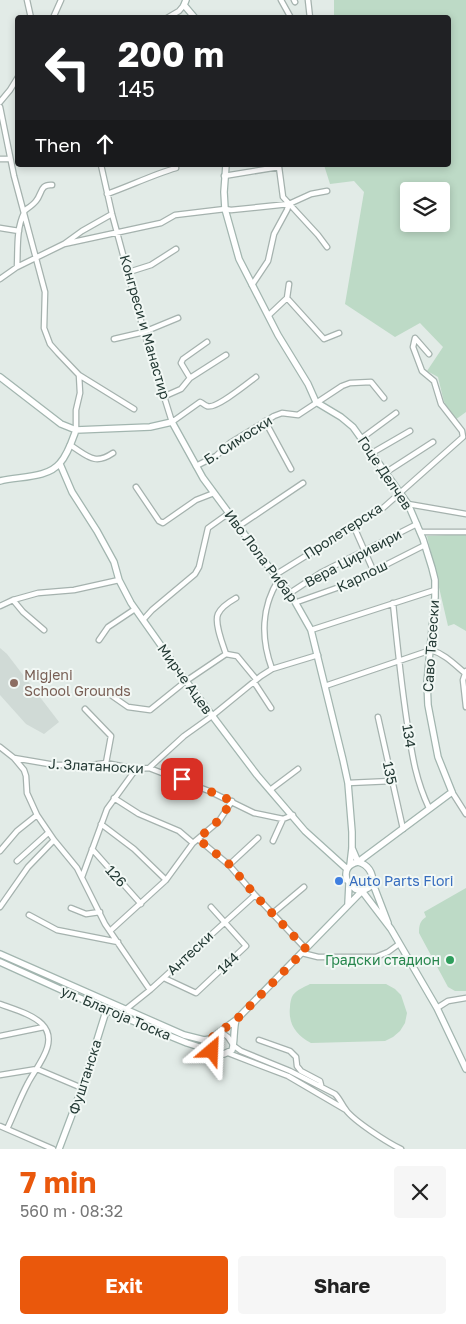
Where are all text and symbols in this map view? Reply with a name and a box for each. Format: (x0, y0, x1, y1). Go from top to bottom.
text: 200 m (118, 33, 224, 75)
icon: left (35, 35, 100, 100)
text: 145 (118, 75, 155, 102)
icon: ahead (91, 130, 119, 158)
text: Then (35, 133, 81, 156)
map controls (400, 182, 450, 232)
button: layers (400, 182, 450, 232)
street label: Конгреси и Манастир (117, 253, 174, 401)
street label: Б. Симоски (200, 411, 275, 468)
street label: Гоце Делчев (355, 433, 416, 513)
street label: Пролетерска (300, 499, 385, 562)
street label: Иво Лола Рибар (221, 506, 302, 605)
street label: Вера Циривири (301, 525, 404, 590)
street label: Карпош (334, 556, 390, 595)
street label: Саво Тасески (419, 599, 442, 693)
street label: Мирче Ацев (154, 640, 217, 717)
place label: Migjeni School Grounds (24, 666, 131, 699)
marker: Migjeni School Grounds (8, 677, 20, 689)
street label: 134 (399, 723, 420, 749)
street label: Ј. Златаноски (48, 755, 144, 776)
pin (161, 758, 203, 800)
street label: 135 (380, 760, 401, 786)
icon: arrive (168, 765, 196, 793)
street label: 126 (102, 861, 131, 890)
place label: Auto Parts Flori (349, 872, 454, 889)
marker: Auto Parts Flori (333, 875, 345, 887)
street label: Антески (163, 927, 216, 978)
street label: 144 (213, 948, 242, 977)
place label: Градски стадион (325, 951, 440, 968)
marker: Градски стадион (444, 954, 456, 966)
street label: ул. Благоја Тоска (59, 982, 174, 1043)
position arrow (185, 1024, 237, 1076)
street label: Фуштанска (64, 1037, 105, 1116)
text: 7 min (20, 1164, 96, 1200)
button: close (394, 1166, 446, 1218)
text: 560 m · 08:32 (20, 1201, 123, 1221)
button: Exit (20, 1256, 228, 1314)
button: Share (238, 1256, 446, 1314)

